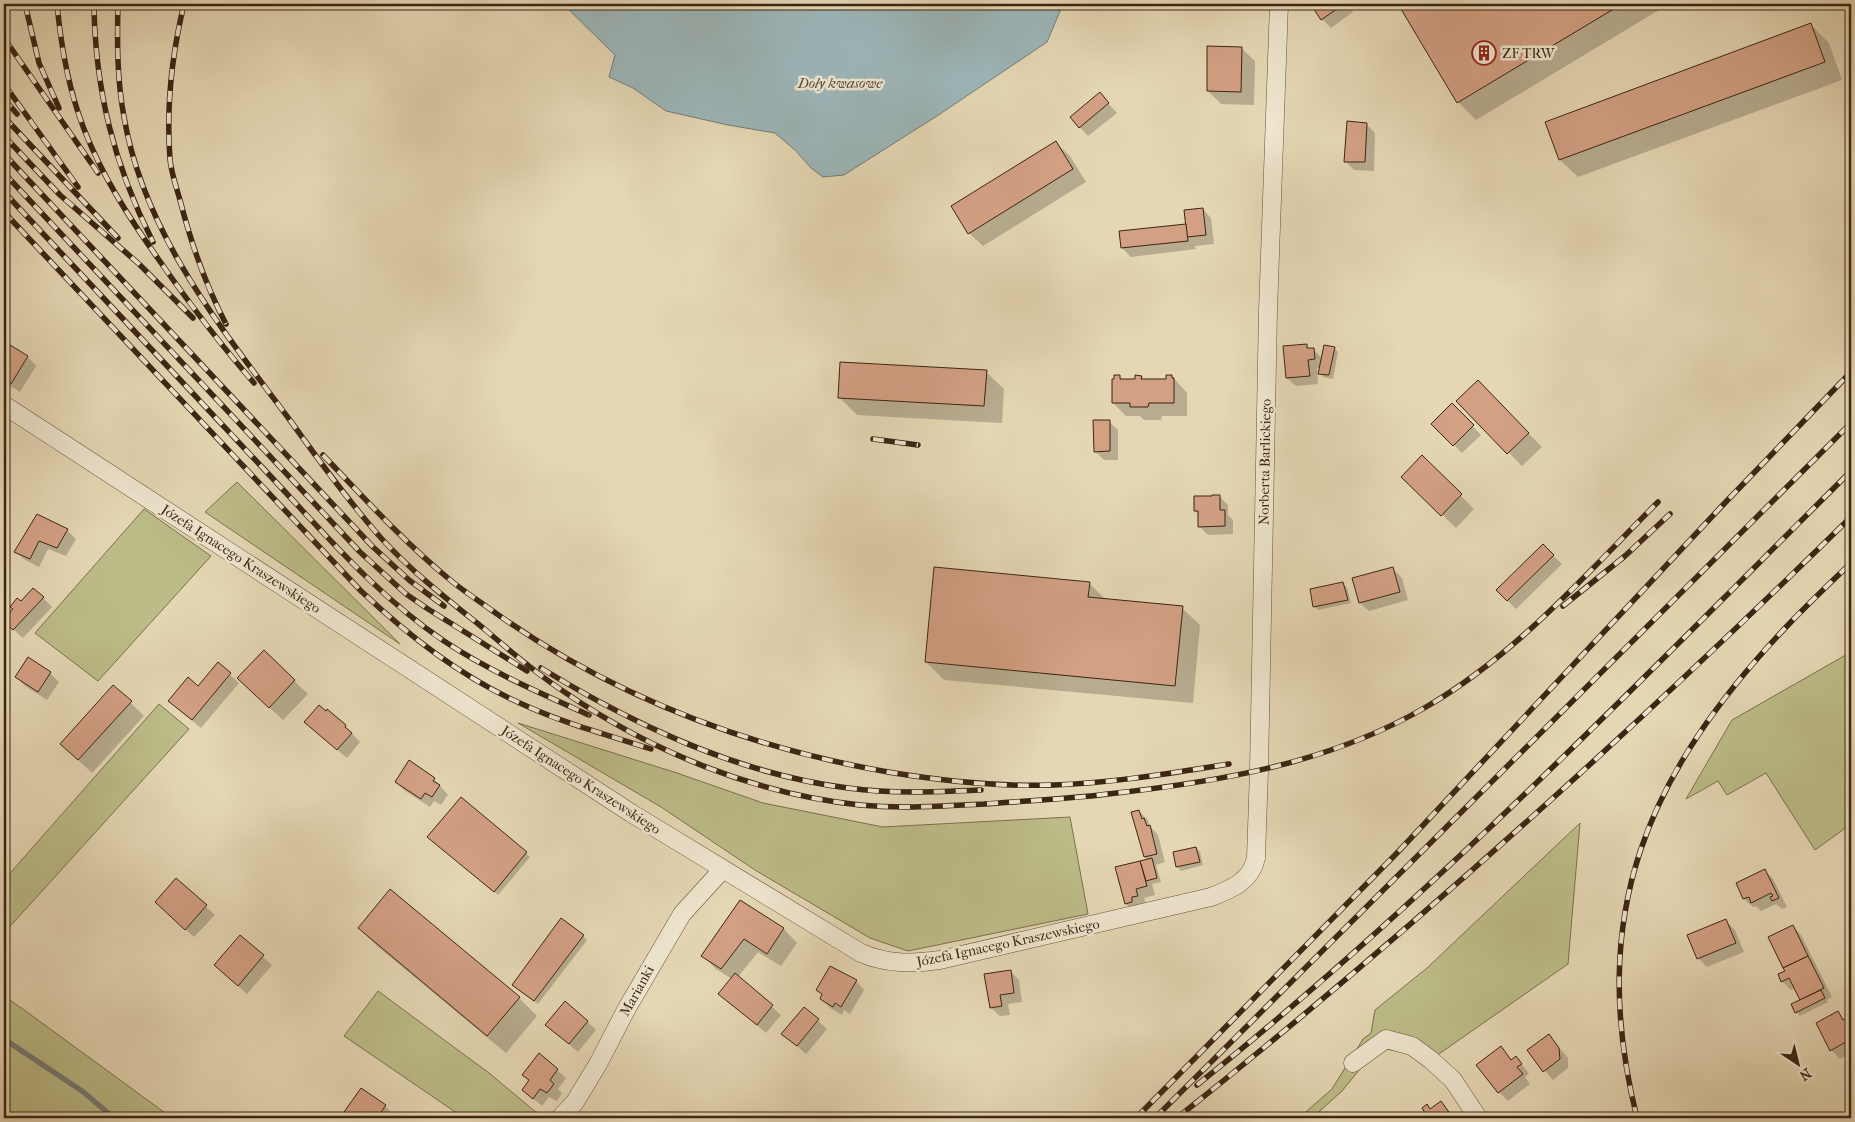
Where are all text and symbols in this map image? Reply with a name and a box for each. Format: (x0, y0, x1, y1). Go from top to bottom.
building icon: ZF TRW (1471, 40, 1497, 66)
place label: ZF TRW (1502, 45, 1556, 62)
water label: Doły kwasowe (797, 74, 883, 92)
street label: Norberta Barlickiego (1255, 399, 1275, 525)
street label: Józefa Ignacego Kraszewskiego (157, 501, 324, 617)
street label: Józefa Ignacego Kraszewskiego (497, 722, 664, 838)
street label: Józefa Ignacego Kraszewskiego (914, 915, 1101, 971)
street label: Marianki (616, 963, 658, 1019)
north arrow (1772, 1040, 1822, 1090)
text: N (1796, 1064, 1814, 1084)

